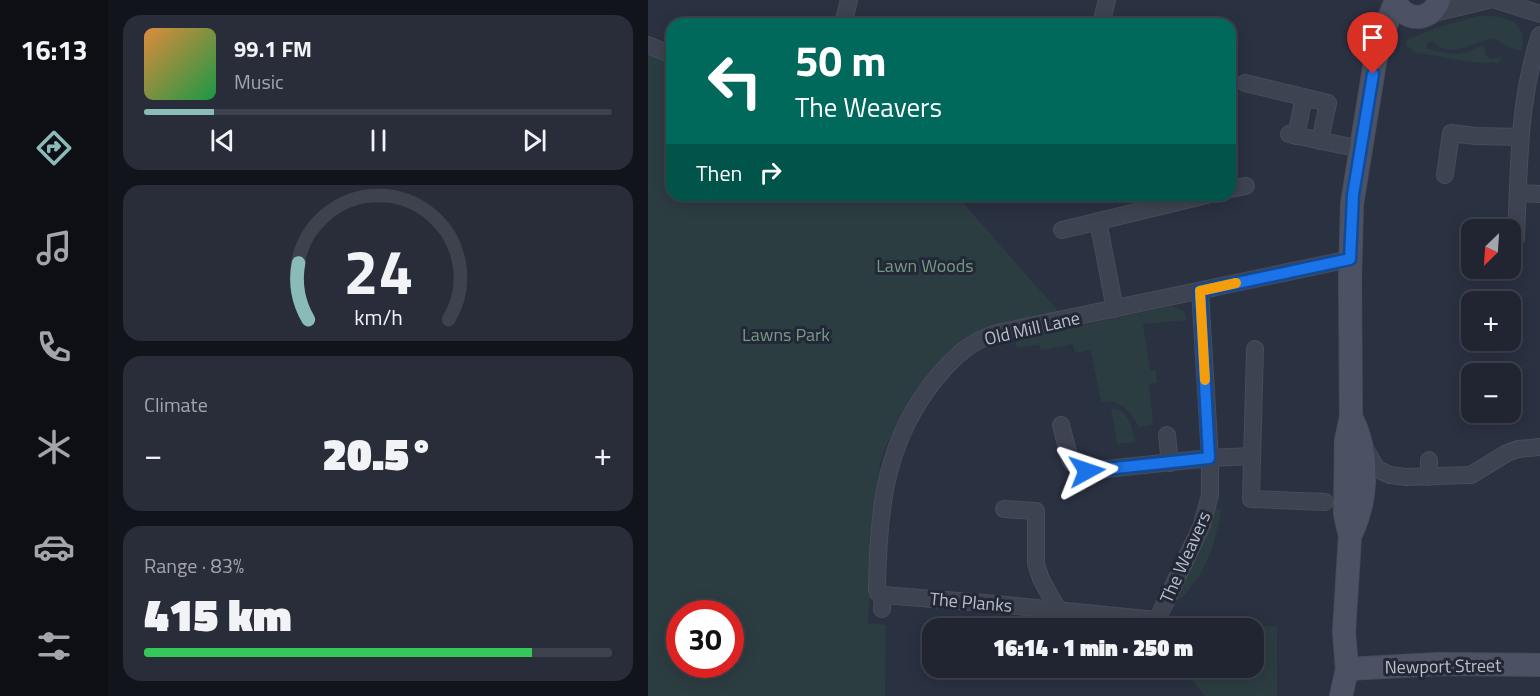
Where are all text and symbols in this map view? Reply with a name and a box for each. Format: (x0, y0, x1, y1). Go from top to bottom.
pin (1347, 12, 1398, 74)
icon: arrive (1356, 21, 1389, 54)
text: 50 m (795, 28, 887, 92)
text: 16:13 (20, 29, 88, 70)
text: 99.1 FM (234, 32, 312, 66)
icon: left (696, 42, 774, 120)
text: Music (234, 66, 284, 97)
text: The Weavers (795, 86, 942, 127)
icon: previous (206, 124, 239, 157)
icon: pause (362, 124, 395, 157)
icon: next (518, 124, 551, 157)
icon: directions (33, 127, 75, 169)
text: Then (696, 156, 742, 190)
icon: right (754, 156, 787, 189)
north arrow (1461, 219, 1521, 279)
map controls (1461, 219, 1521, 423)
text: 24 (343, 223, 413, 318)
icon: music (33, 227, 75, 269)
park label: Lawn Woods (876, 252, 974, 279)
button: + (1461, 291, 1521, 351)
text: km/h (354, 301, 402, 333)
street label: Old Mill Lane (982, 304, 1082, 352)
park label: Lawns Park (742, 321, 830, 348)
icon: phone (33, 326, 75, 368)
button: − (1461, 363, 1521, 423)
text: Climate (144, 389, 208, 420)
text: 20.5° (322, 419, 434, 487)
icon: climate (33, 426, 75, 468)
text: − (144, 429, 162, 479)
text: + (594, 429, 612, 479)
position arrow (1055, 439, 1119, 503)
street label: The Weavers (1153, 507, 1217, 607)
icon: car (33, 526, 75, 568)
text: Range · 83% (144, 550, 244, 581)
text: 415 km (144, 580, 292, 648)
street label: The Planks (929, 585, 1013, 619)
speed limit sign: 30 (666, 600, 744, 678)
icon: filters (33, 625, 75, 667)
text: 16:14 · 1 min · 250 m (993, 631, 1193, 665)
street label: Newport Street (1384, 651, 1502, 681)

